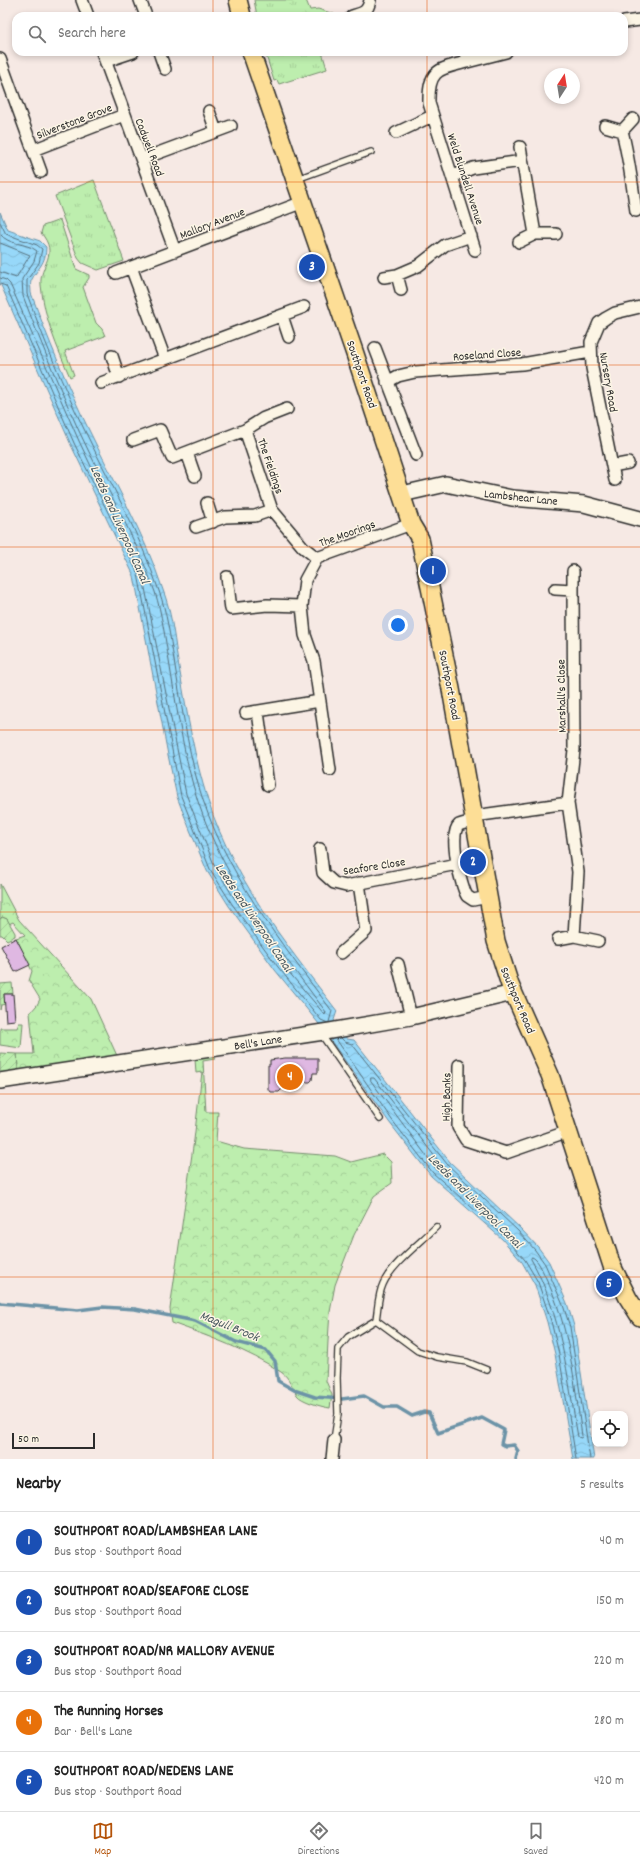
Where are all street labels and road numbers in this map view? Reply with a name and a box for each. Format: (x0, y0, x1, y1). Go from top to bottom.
street label: Silverstone Grove (34, 100, 115, 145)
street label: Cadwell Road (130, 116, 167, 179)
street label: Weld Blundell Avenue (442, 132, 487, 227)
street label: Mallory Avenue (177, 204, 248, 245)
street label: Southport Road (341, 338, 380, 411)
street label: Roseland Close (452, 345, 522, 366)
street label: Nursery Road (594, 351, 621, 413)
street label: The Fieldings (252, 436, 287, 497)
street label: Lambshear Lane (483, 486, 559, 511)
street label: The Moorings (317, 516, 378, 552)
street label: Southport Road (433, 649, 464, 722)
street label: Marshall's Close (553, 659, 572, 733)
street label: Seafore Close (342, 854, 407, 881)
street label: Southport Road (495, 965, 538, 1036)
street label: Bell's Lane (233, 1031, 283, 1056)
street label: High Banks (439, 1073, 456, 1122)

